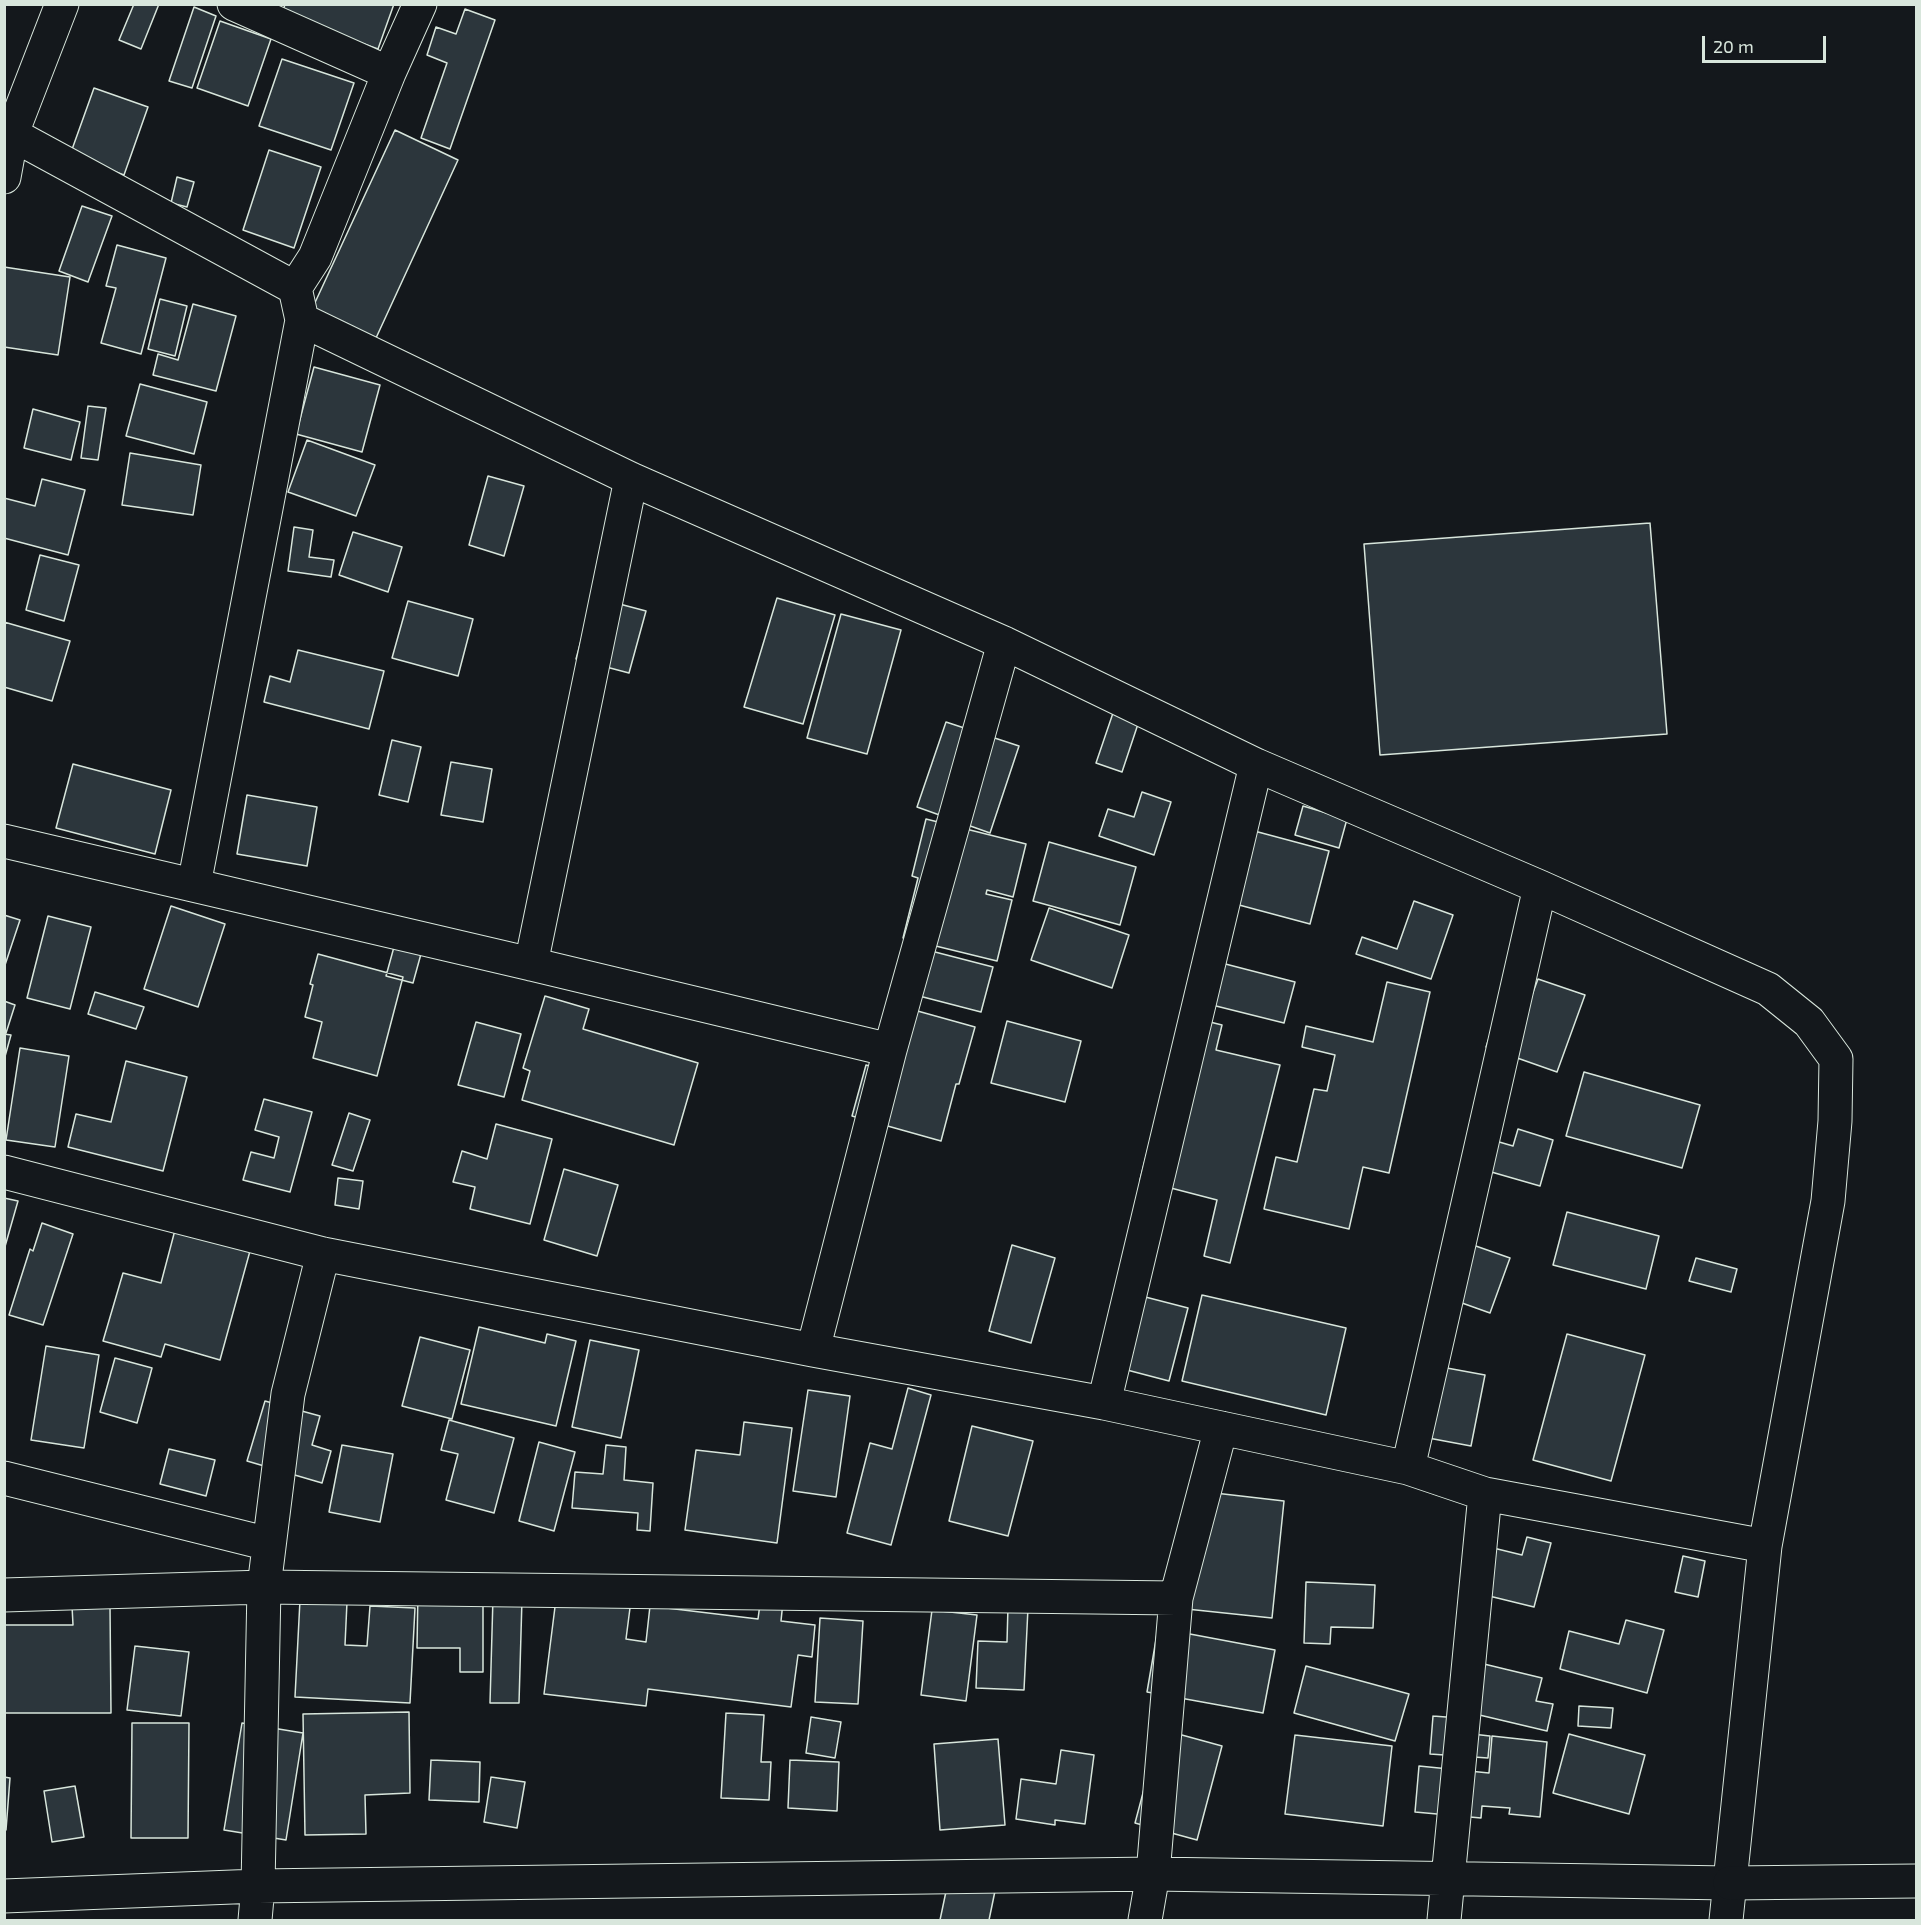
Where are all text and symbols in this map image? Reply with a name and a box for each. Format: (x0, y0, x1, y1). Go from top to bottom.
scale bar (1705, 24, 1830, 62)
text: 20 m (1713, 35, 1754, 57)

